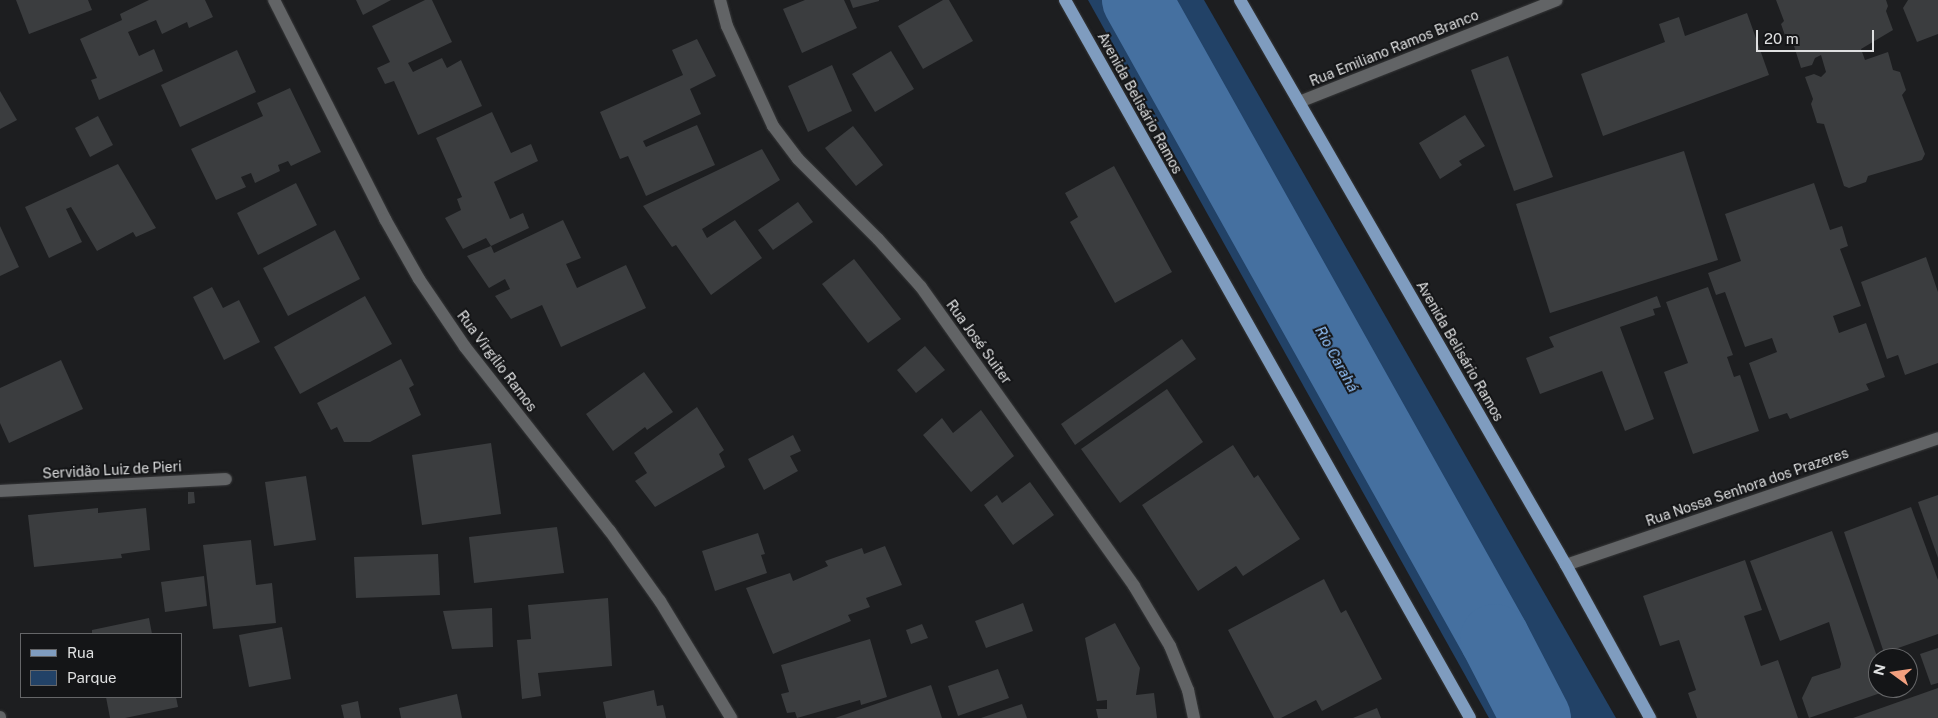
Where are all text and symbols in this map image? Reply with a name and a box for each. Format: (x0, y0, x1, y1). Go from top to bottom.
street label: Rua Emiliano Ramos Branco (1307, 6, 1481, 90)
scale bar (1758, 20, 1876, 52)
street label: Avenida Belisário Ramos (1094, 29, 1186, 177)
text: 20 m (1764, 30, 1799, 47)
street label: Avenida Belisário Ramos (1413, 278, 1507, 424)
street label: Rua José Suiter (943, 297, 1015, 387)
street label: Rua Virgílio Ramos (454, 307, 540, 415)
water label: Rio Carahá (1311, 323, 1363, 395)
street label: Rua Nossa Senhora dos Prazeres (1643, 444, 1851, 530)
street label: Servidão Luiz de Pieri (42, 458, 182, 482)
legend (20, 633, 182, 698)
text: Rua (67, 644, 94, 661)
north arrow (1868, 648, 1918, 698)
text: N (1870, 662, 1889, 677)
text: Parque (67, 669, 117, 686)

